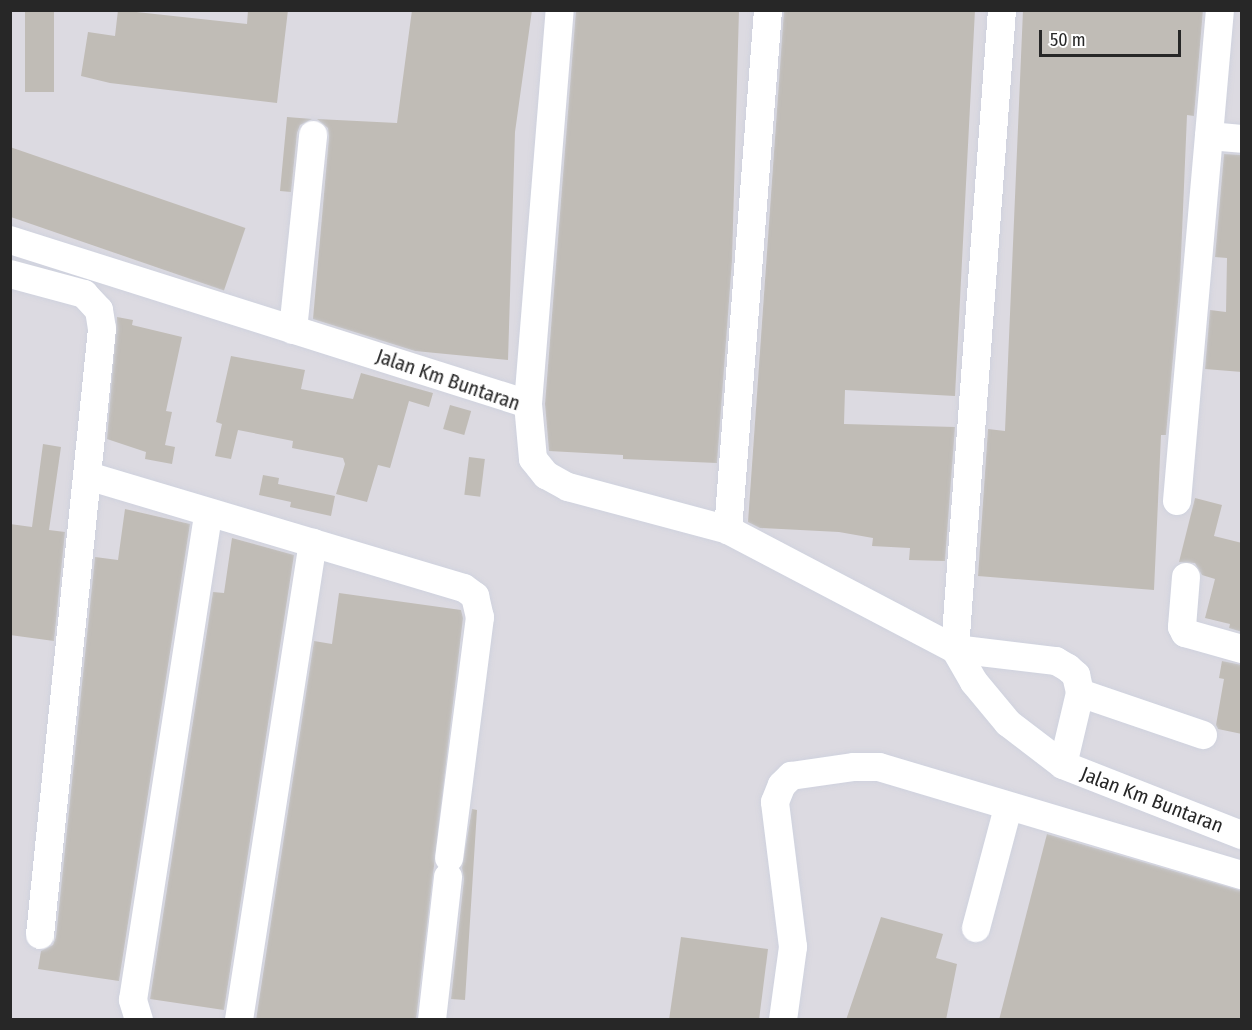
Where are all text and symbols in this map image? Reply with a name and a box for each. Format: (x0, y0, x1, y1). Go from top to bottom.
scale bar (1042, 18, 1184, 56)
text: 50 m (1050, 29, 1086, 51)
street label: Jalan Km Buntaran (373, 344, 523, 416)
street label: Jalan Km Buntaran (1077, 762, 1227, 838)

